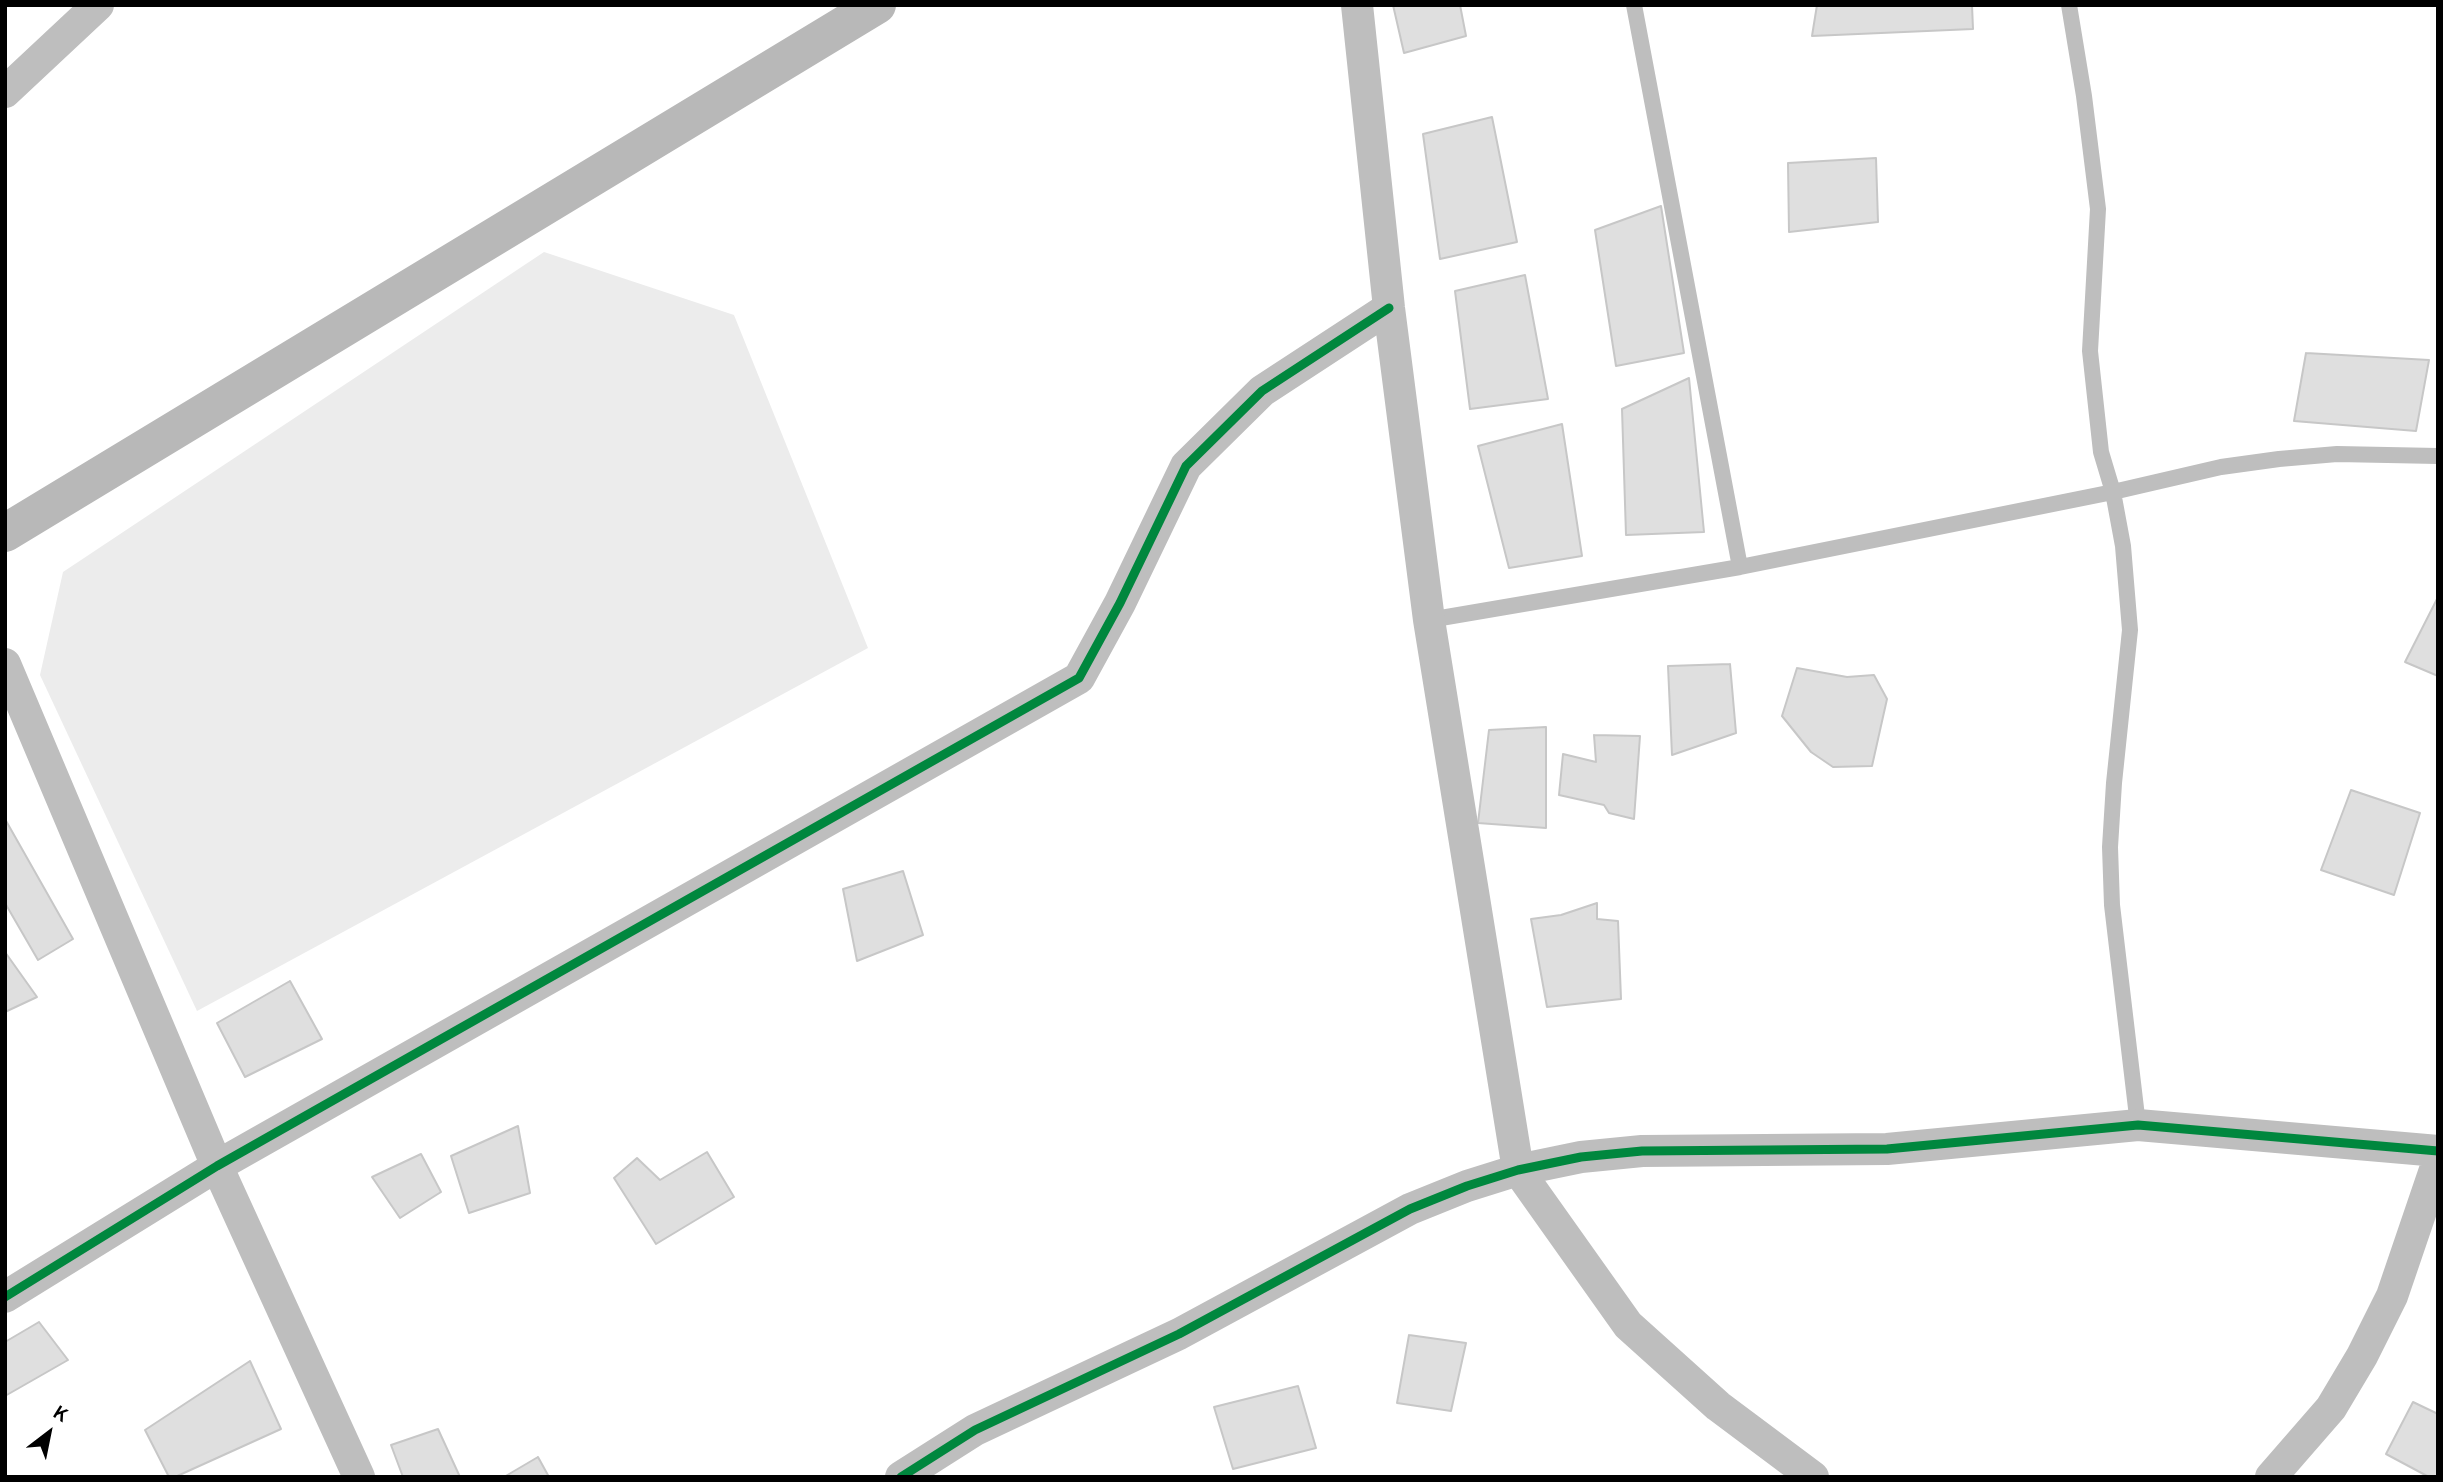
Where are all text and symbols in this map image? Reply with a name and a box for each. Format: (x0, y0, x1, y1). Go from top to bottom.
north arrow (14, 1398, 84, 1468)
text: K (48, 1401, 72, 1429)

